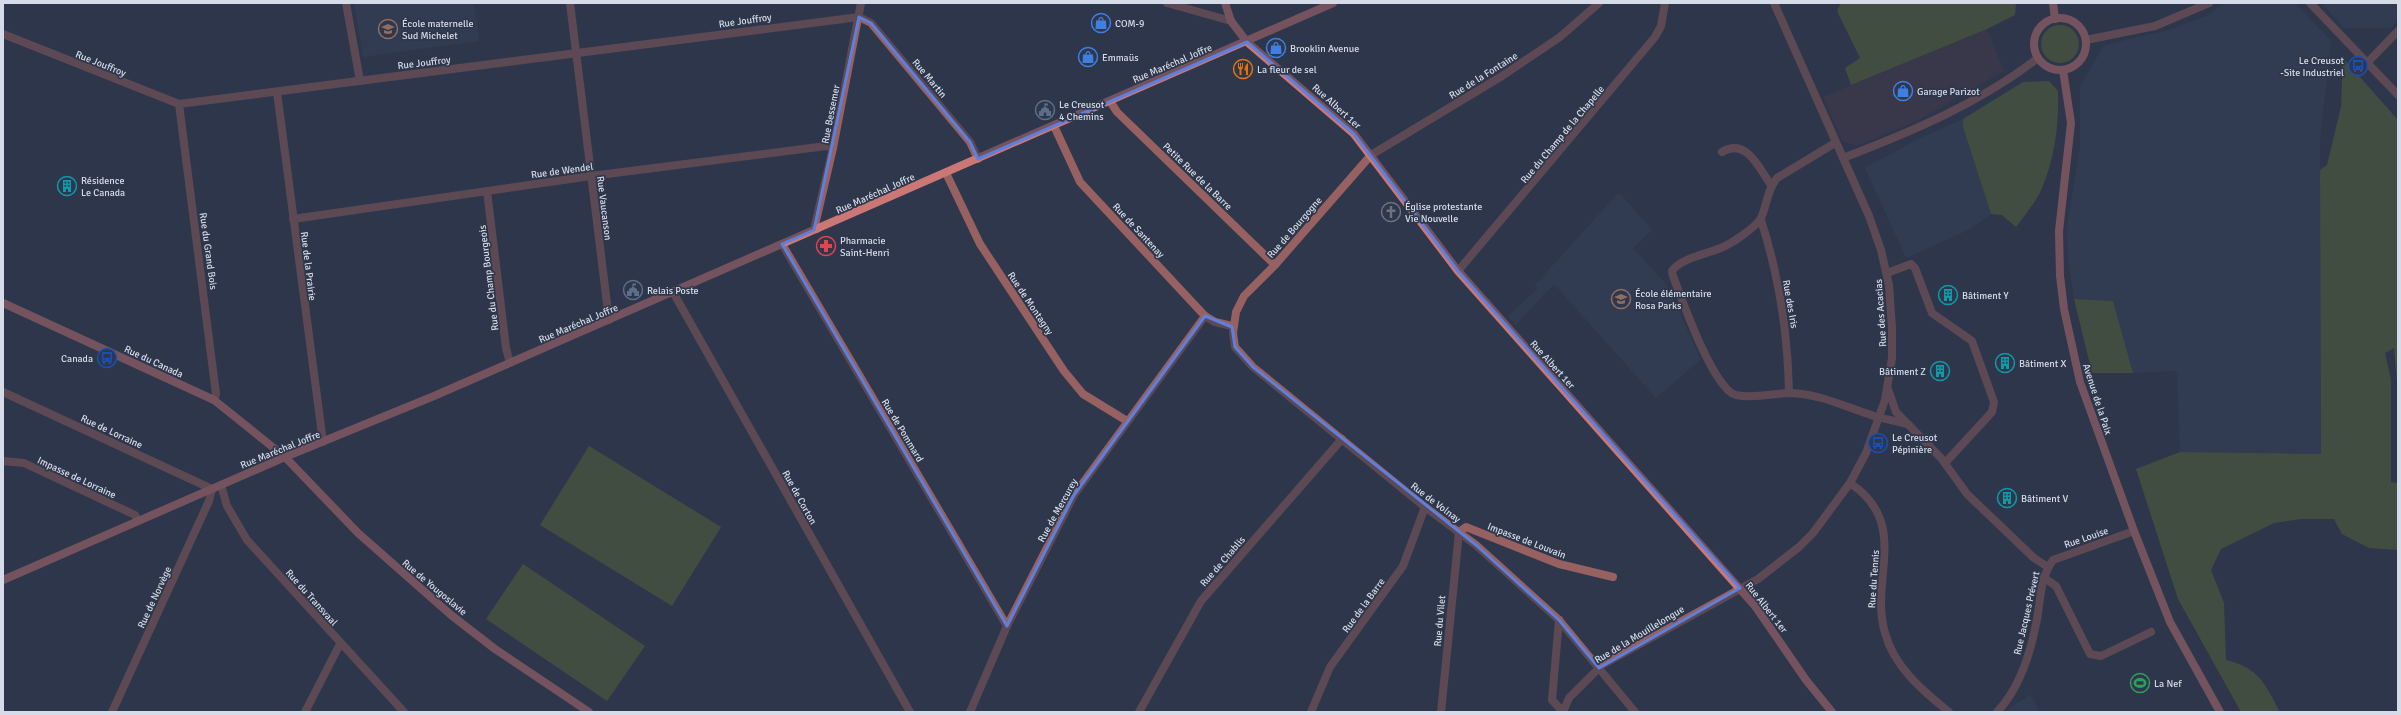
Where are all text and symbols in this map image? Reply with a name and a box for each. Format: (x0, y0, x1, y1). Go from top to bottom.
street label: Rue Jouffroy (718, 11, 773, 31)
shop icon: COM-9 (1090, 12, 1112, 34)
place label: École maternelle Sud Michelet (402, 17, 474, 42)
school or university icon: École maternelle Sud Michelet (377, 18, 399, 40)
place label: COM-9 (1115, 18, 1145, 30)
shop icon: Brooklin Avenue (1265, 37, 1287, 59)
street label: Rue Maréchal Joffre (1131, 42, 1214, 86)
place label: Brooklin Avenue (1290, 43, 1359, 55)
shop icon: Emmaüs (1077, 46, 1099, 68)
street label: Rue Jouffroy (74, 48, 128, 80)
street label: Rue de la Fontaine (1447, 50, 1520, 102)
place label: Emmaüs (1102, 52, 1139, 64)
street label: Rue Jouffroy (397, 54, 452, 72)
place label: Le Creusot -Site Industriel (2280, 55, 2344, 79)
bus stop icon: Le Creusot -Site Industriel (2347, 55, 2369, 77)
street label: Rue Martin (909, 57, 949, 101)
restaurant icon: La fleur de sel (1232, 58, 1254, 80)
place label: La fleur de sel (1257, 64, 1317, 76)
shop icon: Garage Parizot (1892, 80, 1914, 102)
street label: Rue Albert 1er (1310, 82, 1363, 132)
street label: Rue Bessemer (819, 83, 843, 145)
street label: Rue du Champ de la Chapelle (1518, 83, 1607, 186)
place label: Garage Parizot (1917, 86, 1980, 98)
public building icon: Le Creusot 4 Chemins (1034, 99, 1056, 121)
place label: Le Creusot 4 Chemins (1059, 99, 1105, 123)
street label: Petite Rue de la Barre (1160, 141, 1234, 213)
street label: Rue de Wendel (530, 161, 594, 181)
street label: Rue Maréchal Joffre (834, 171, 917, 217)
building icon: Résidence Le Canada (56, 175, 78, 197)
place label: Résidence Le Canada (81, 175, 125, 199)
street label: Rue Vaucanson (594, 175, 614, 241)
street label: Rue de Bourgogne (1265, 194, 1325, 261)
place label: Église protestante Vie Nouvelle (1405, 200, 1482, 225)
street label: Rue de Santenay (1110, 201, 1167, 261)
church icon: Église protestante Vie Nouvelle (1380, 201, 1402, 223)
street label: Rue du Grand Bois (197, 212, 219, 291)
street label: Rue du Champ Bourgeois (476, 224, 501, 331)
street label: Rue de la Prairie (298, 231, 318, 301)
pharmacy icon: Pharmacie Saint-Henri (815, 235, 837, 257)
place label: Pharmacie Saint-Henri (840, 235, 890, 259)
street label: Rue de Montagny (1005, 270, 1056, 338)
street label: Rue des Acacias (1873, 278, 1889, 347)
public building icon: Relais Poste (622, 279, 644, 301)
street label: Rue des Iris (1780, 279, 1800, 330)
building icon: Bâtiment Y (1937, 284, 1959, 306)
place label: Relais Poste (647, 285, 699, 297)
place label: École élémentaire Rosa Parks (1635, 287, 1712, 312)
school or university icon: École élémentaire Rosa Parks (1610, 288, 1632, 310)
place label: Bâtiment Y (1962, 290, 2008, 302)
street label: Rue Maréchal Joffre (537, 302, 620, 346)
street label: Rue Albert 1er (1527, 338, 1577, 392)
street label: Rue du Canada (122, 343, 185, 381)
bus stop icon: Canada (96, 347, 118, 369)
building icon: Bâtiment X (1994, 352, 2016, 374)
place label: Canada (61, 353, 93, 365)
place label: Bâtiment X (2019, 358, 2066, 370)
building icon: Bâtiment Z (1929, 360, 1951, 382)
street label: Avenue de la Paix (2080, 362, 2114, 437)
place label: Bâtiment Z (1879, 366, 1926, 378)
street label: Rue de Pommard (879, 397, 926, 464)
street label: Rue de Lorraine (79, 412, 144, 451)
street label: Rue Maréchal Joffre (239, 428, 322, 471)
bus stop icon: Le Creusot Pépinière (1867, 432, 1889, 454)
place label: Le Creusot Pépinière (1892, 432, 1938, 456)
street label: Impasse de Lorraine (35, 454, 118, 501)
street label: Rue de Corton (779, 468, 819, 527)
street label: Rue de Mercurey (1035, 476, 1080, 544)
street label: Rue de Volnay (1408, 480, 1463, 526)
building icon: Bâtiment V (1996, 487, 2018, 509)
place label: Bâtiment V (2021, 493, 2068, 505)
street label: Impasse de Louvain (1486, 520, 1568, 561)
street label: Rue Louise (2063, 525, 2110, 551)
street label: Rue de Chablis (1198, 534, 1248, 589)
street label: Rue du Tennis (1866, 549, 1882, 609)
street label: Rue de Yougoslavie (399, 557, 469, 618)
street label: Rue de Norvège (135, 565, 174, 630)
street label: Rue du Transvaal (283, 567, 340, 628)
street label: Rue Jacques Prévert (2012, 570, 2043, 656)
street label: Rue de la Barre (1340, 576, 1388, 635)
street label: Rue Albert 1er (1743, 580, 1790, 636)
street label: Rue du Vilet (1432, 595, 1448, 647)
street label: Rue de la Mouillelongue (1593, 603, 1687, 666)
sports icon: La Nef (2129, 672, 2151, 694)
place label: La Nef (2154, 678, 2182, 690)

